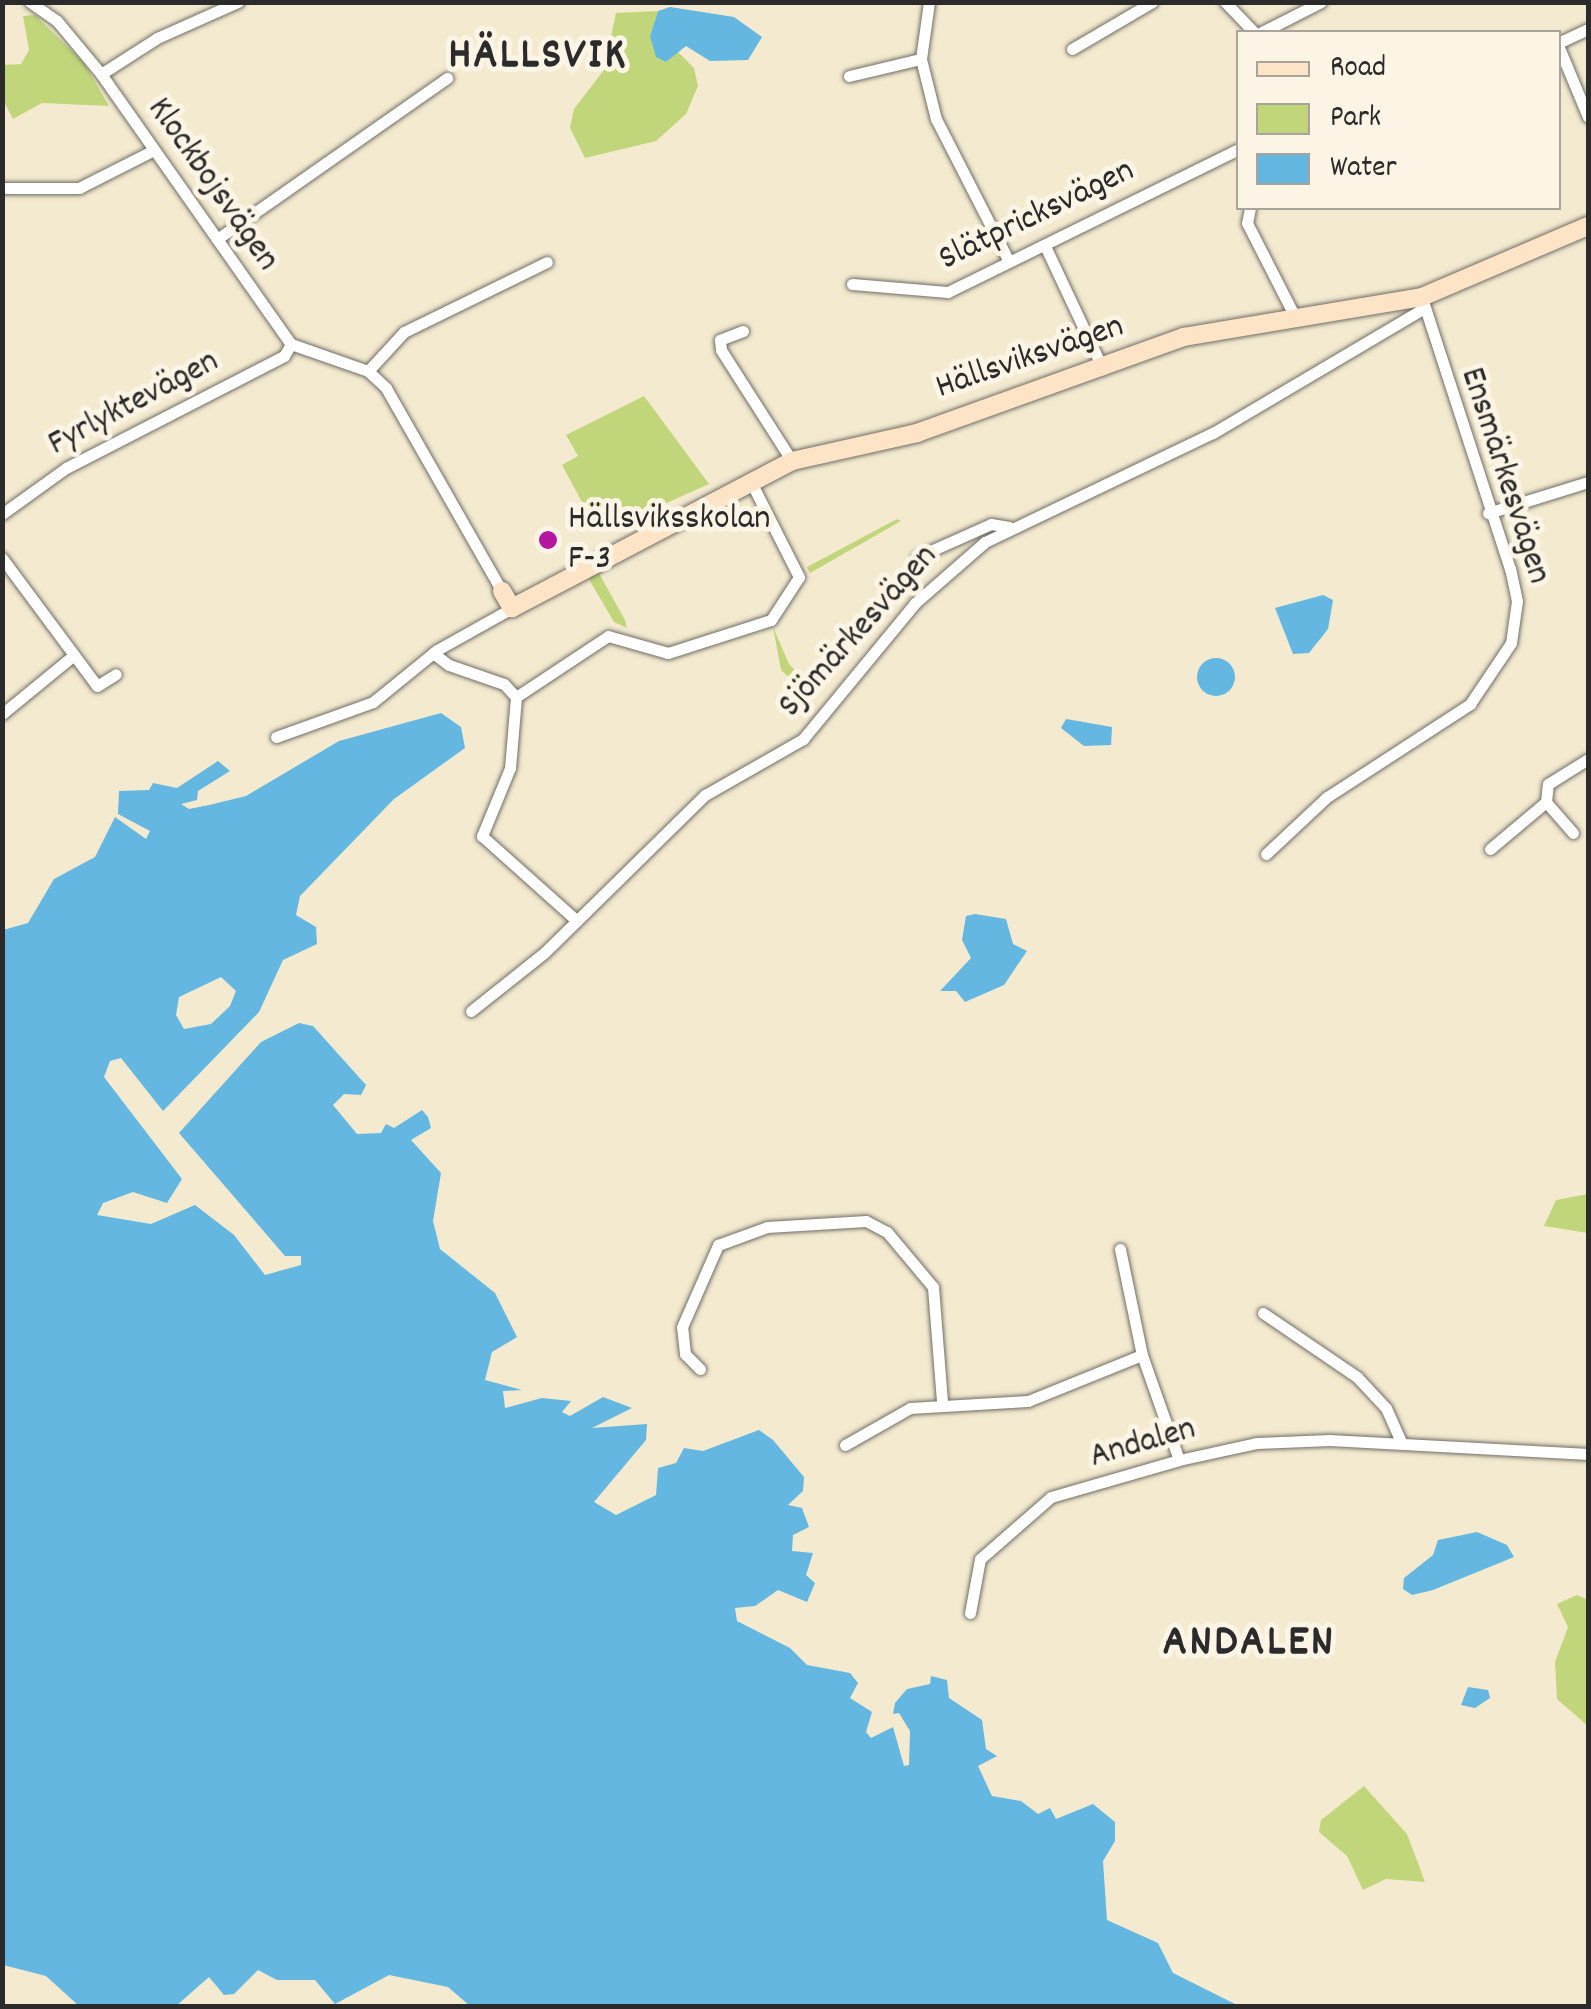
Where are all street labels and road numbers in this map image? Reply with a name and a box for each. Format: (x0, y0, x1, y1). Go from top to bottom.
street label: Klockbojsvägen (137, 90, 287, 280)
street label: Slätpricksvägen (933, 151, 1141, 281)
street label: Hällsviksvägen (931, 306, 1129, 410)
street label: Fyrlyktevägen (42, 342, 226, 466)
street label: Ensmärkesvägen (1449, 363, 1559, 589)
street label: Sjömärkesvägen (770, 537, 948, 727)
street label: Andalen (1085, 1409, 1201, 1479)

